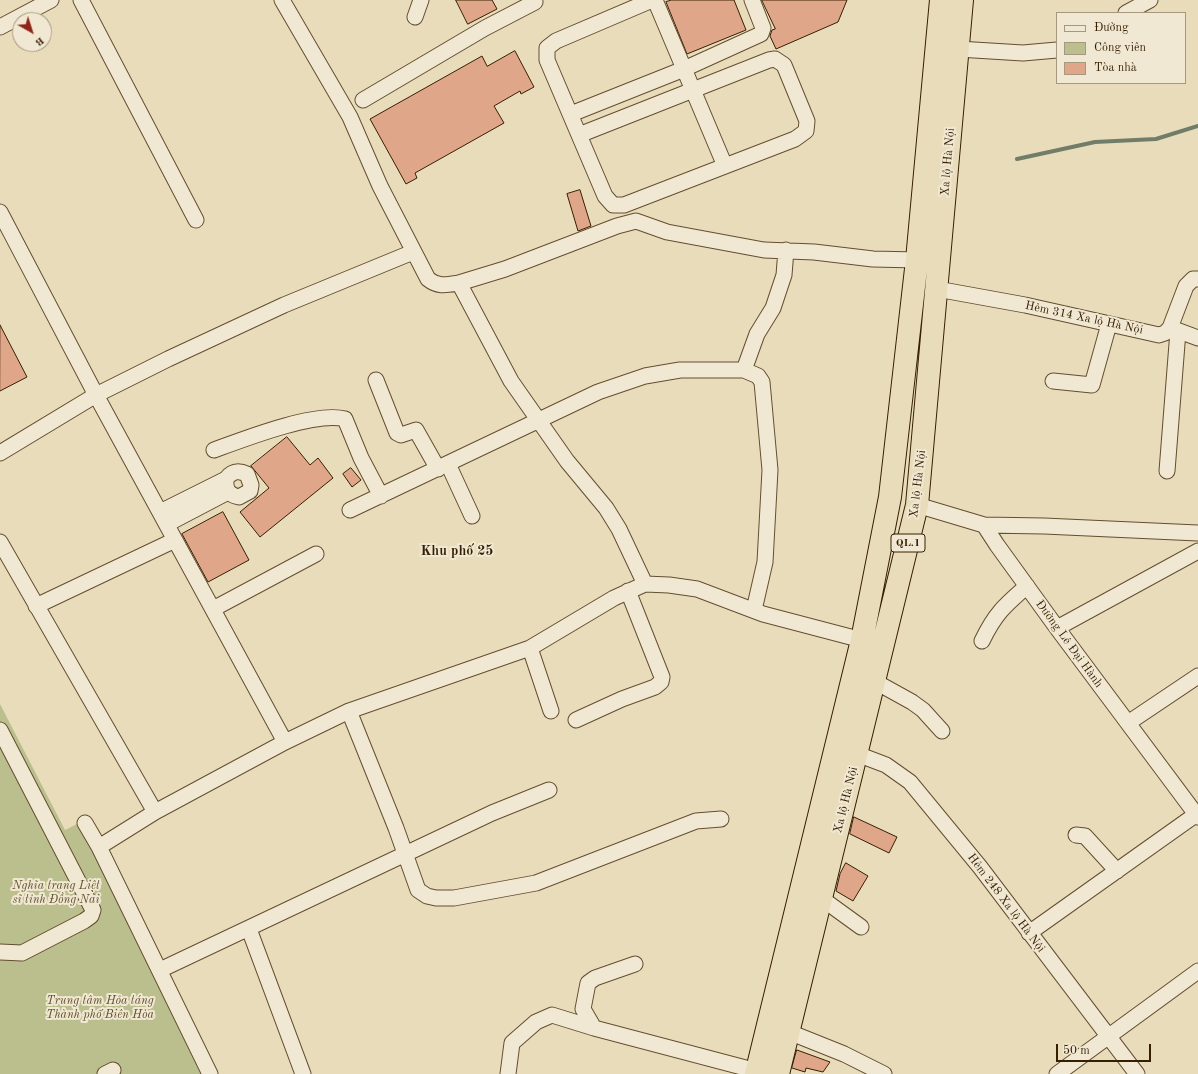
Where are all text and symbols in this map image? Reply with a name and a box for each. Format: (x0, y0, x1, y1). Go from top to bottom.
north arrow (12, 12, 52, 52)
legend (1056, 12, 1186, 84)
text: Đường (1094, 22, 1129, 34)
text: B (33, 34, 46, 48)
text: Công viên (1094, 42, 1146, 54)
text: Tòa nhà (1094, 62, 1137, 74)
street label: Xa lộ Hà Nội (938, 127, 958, 197)
street label: Hẻm 314 Xa lộ Hà Nội (1024, 298, 1144, 338)
street label: Xa lộ Hà Nội (907, 449, 929, 519)
road number: QL.1 (891, 534, 925, 552)
district label: Khu phố 25 (421, 543, 493, 559)
street label: Đường Lê Đại Hành (1032, 597, 1106, 691)
street label: Xa lộ Hà Nội (831, 765, 861, 835)
street label: Hẻm 248 Xa lộ Hà Nội (964, 851, 1048, 955)
park label: Nghĩa trang Liệt sĩ tỉnh Đồng Nai (12, 879, 100, 907)
park label: Trung tâm Hỏa táng Thành phố Biên Hòa (46, 994, 154, 1022)
scale bar (1058, 1036, 1153, 1062)
text: 50 m (1063, 1045, 1090, 1057)

